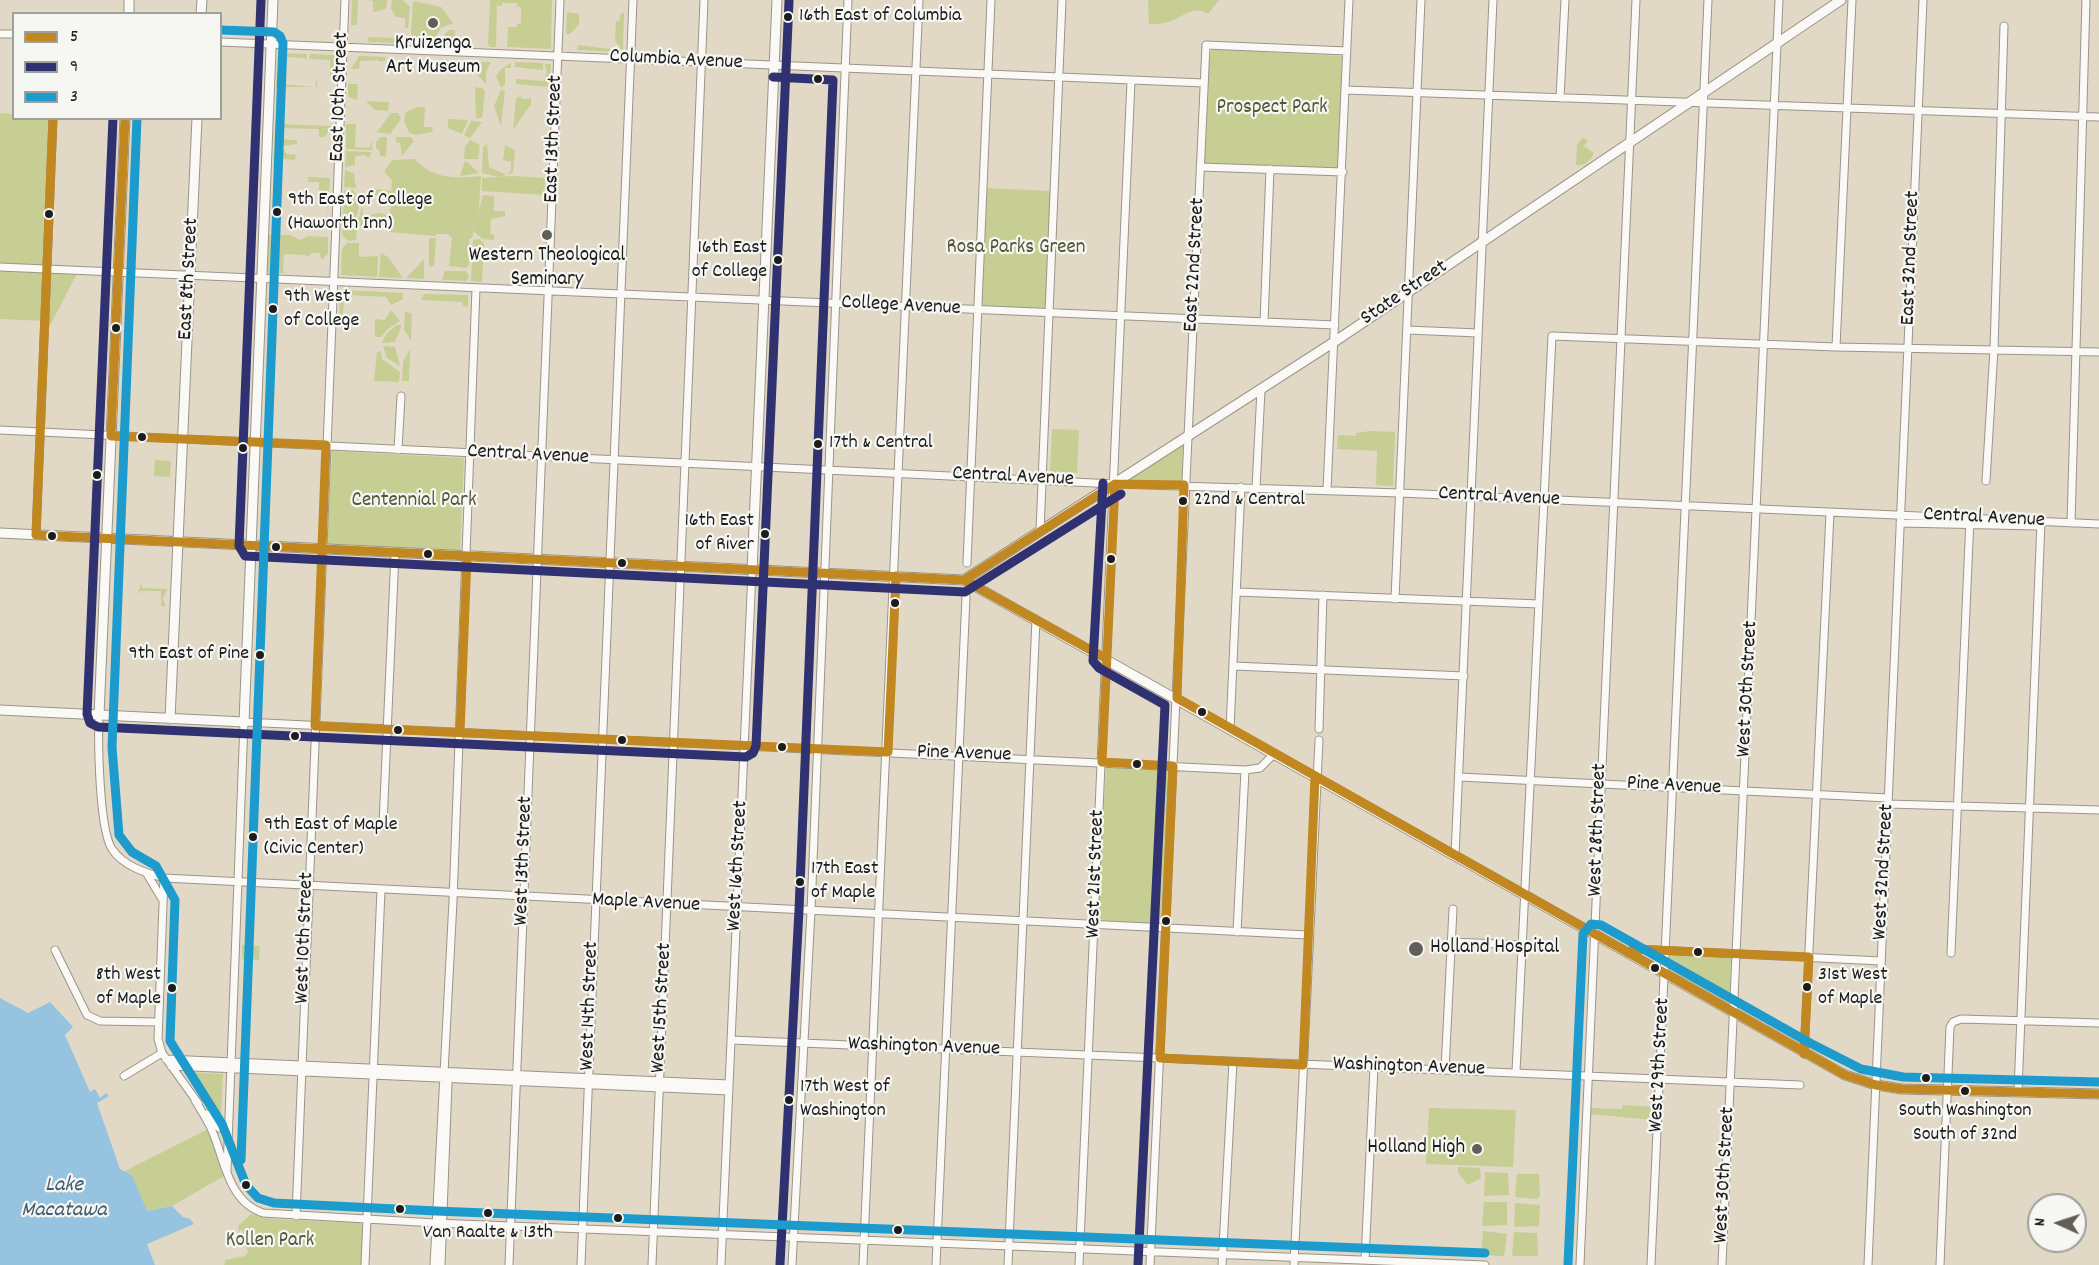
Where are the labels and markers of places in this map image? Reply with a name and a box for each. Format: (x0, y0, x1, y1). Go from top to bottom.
place label: 16th East of Columbia (799, 5, 961, 29)
marker: 16th East of Columbia (782, 11, 794, 23)
marker: Kruizenga Art Museum (426, 16, 440, 30)
place label: Kruizenga Art Museum (386, 32, 480, 82)
unlabelled marker (812, 73, 824, 85)
place label: 9th East of College (Haworth Inn) (288, 189, 432, 236)
marker: 9th East of College (Haworth Inn) (271, 206, 283, 218)
unlabelled marker (43, 208, 55, 220)
marker: Western Theological Seminary (540, 228, 554, 242)
place label: 16th East of College (692, 237, 767, 284)
place label: Western Theological Seminary (469, 244, 625, 294)
marker: 16th East of College (772, 254, 784, 266)
place label: 9th West of College (284, 286, 359, 333)
marker: 9th West of College (267, 303, 279, 315)
unlabelled marker (110, 322, 122, 334)
unlabelled marker (136, 431, 148, 443)
place label: 17th & Central (829, 432, 932, 456)
marker: 17th & Central (812, 438, 824, 450)
unlabelled marker (237, 442, 249, 454)
unlabelled marker (91, 469, 103, 481)
place label: 22nd & Central (1194, 489, 1305, 513)
marker: 22nd & Central (1177, 495, 1189, 507)
place label: 16th East of River (684, 510, 754, 557)
marker: 16th East of River (759, 528, 771, 540)
unlabelled marker (46, 530, 58, 542)
unlabelled marker (270, 541, 282, 553)
unlabelled marker (422, 548, 434, 560)
unlabelled marker (1105, 553, 1117, 565)
unlabelled marker (616, 557, 628, 569)
unlabelled marker (889, 597, 901, 609)
place label: 9th East of Pine (129, 643, 249, 667)
marker: 9th East of Pine (254, 649, 266, 661)
unlabelled marker (1196, 706, 1208, 718)
unlabelled marker (392, 724, 404, 736)
unlabelled marker (289, 730, 301, 742)
unlabelled marker (616, 734, 628, 746)
unlabelled marker (776, 741, 788, 753)
unlabelled marker (1131, 758, 1143, 770)
place label: 9th East of Maple (Civic Center) (264, 814, 398, 861)
marker: 9th East of Maple (Civic Center) (247, 831, 259, 843)
place label: 17th East of Maple (811, 858, 878, 905)
marker: 17th East of Maple (794, 876, 806, 888)
unlabelled marker (1160, 915, 1172, 927)
place label: Holland Hospital (1430, 936, 1559, 962)
marker: Holland Hospital (1407, 940, 1425, 958)
unlabelled marker (1692, 946, 1704, 958)
unlabelled marker (1649, 962, 1661, 974)
place label: 8th West of Maple (96, 964, 161, 1011)
place label: 31st West of Maple (1818, 964, 1888, 1011)
marker: 31st West of Maple (1801, 981, 1813, 993)
marker: 8th West of Maple (166, 982, 178, 994)
unlabelled marker (1920, 1072, 1932, 1084)
place label: 17th West of Washington (800, 1076, 890, 1123)
marker: South Washington South of 32nd (1959, 1085, 1971, 1097)
marker: 17th West of Washington (783, 1094, 795, 1106)
place label: South Washington South of 32nd (1898, 1100, 2032, 1147)
place label: Holland High (1367, 1136, 1465, 1162)
marker: Holland High (1470, 1142, 1484, 1156)
unlabelled marker (240, 1179, 252, 1191)
unlabelled marker (394, 1203, 406, 1215)
marker: Van Raalte & 13th (482, 1207, 494, 1219)
unlabelled marker (612, 1212, 624, 1224)
place label: Van Raalte & 13th (423, 1222, 553, 1246)
unlabelled marker (892, 1224, 904, 1236)

